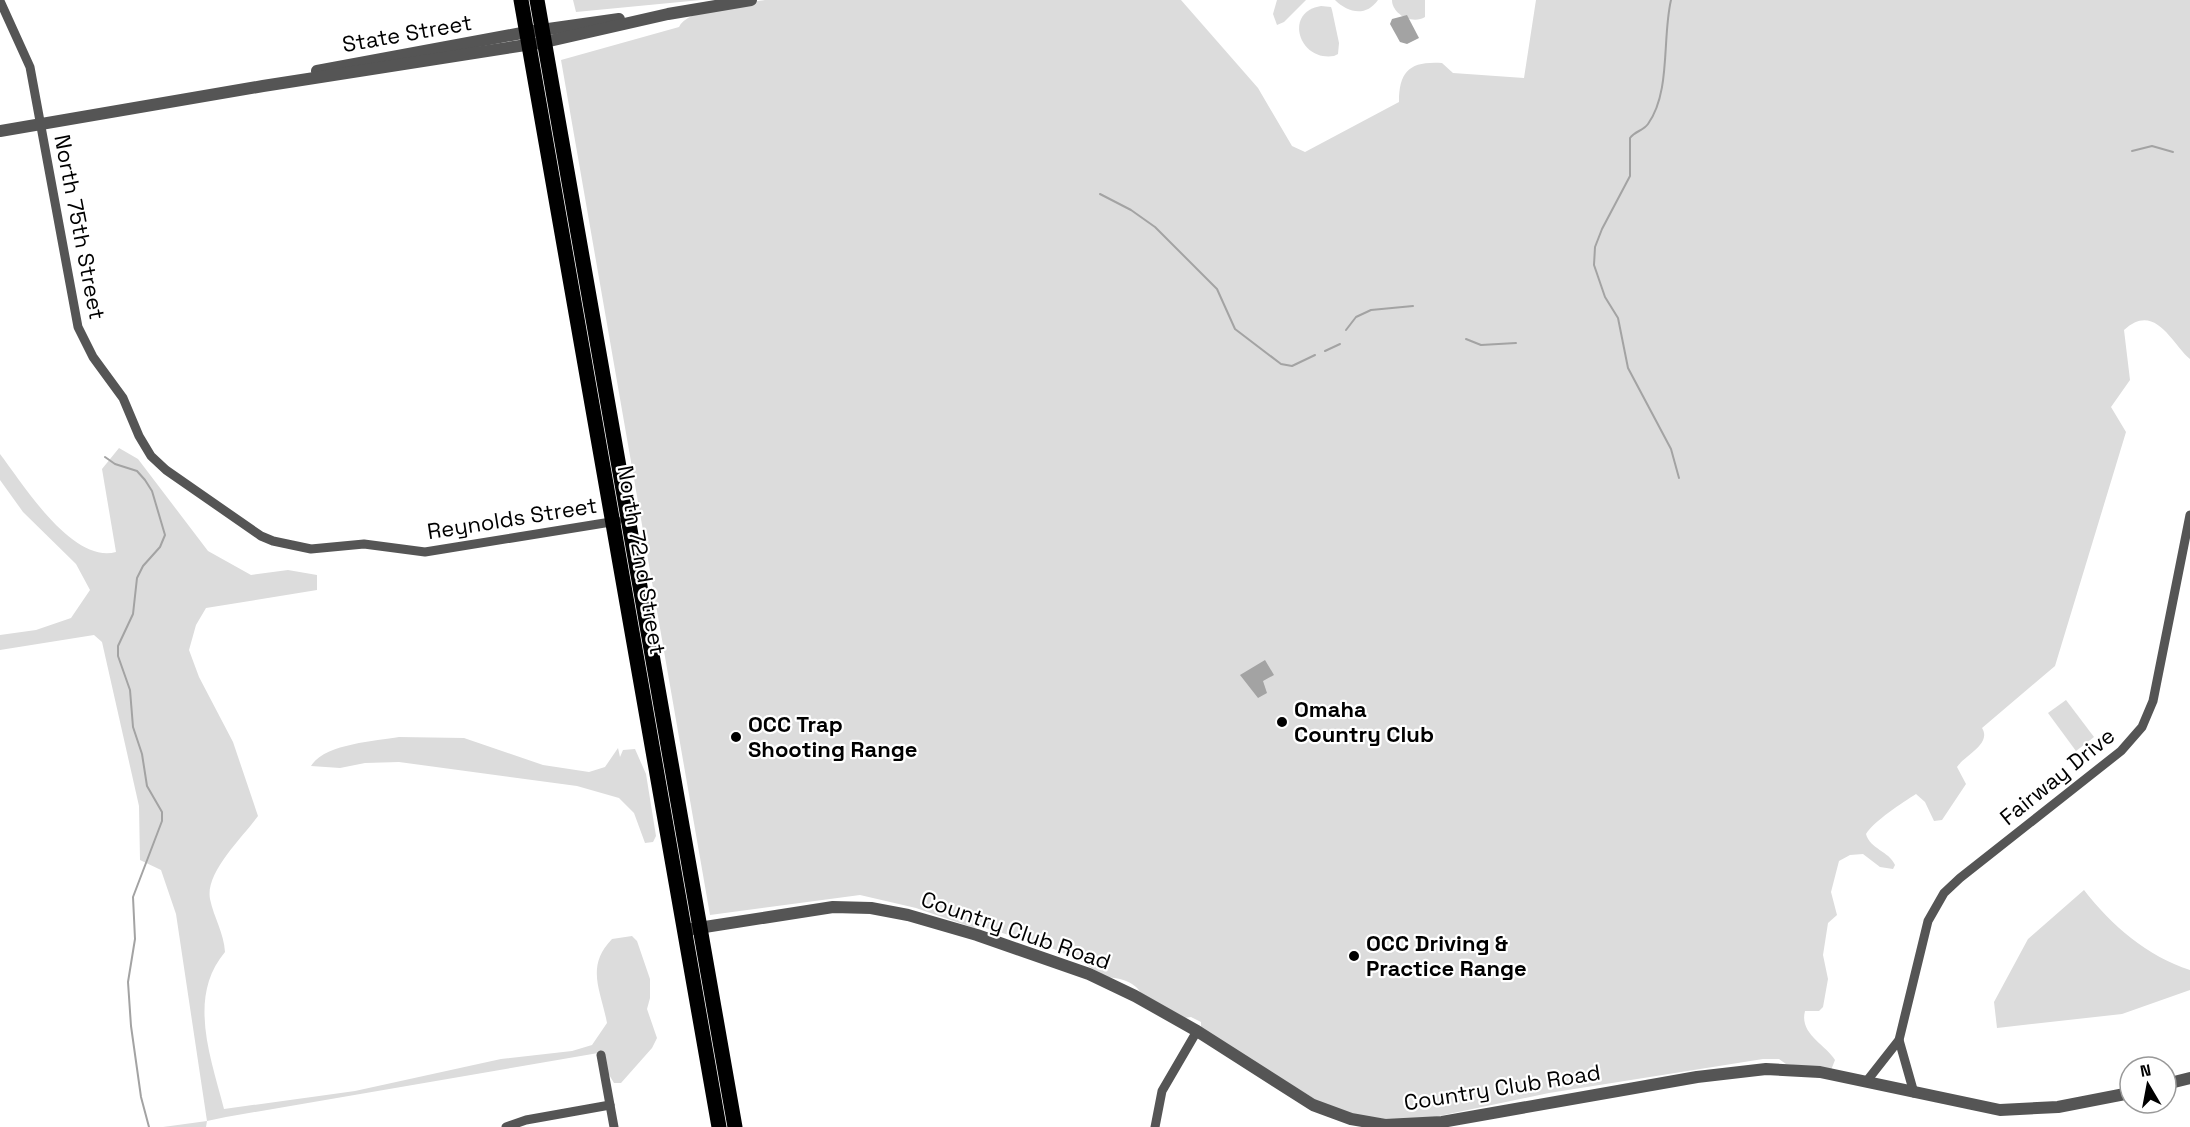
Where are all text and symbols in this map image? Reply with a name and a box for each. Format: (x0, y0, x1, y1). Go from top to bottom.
street label: State Street (340, 8, 474, 58)
street label: North 75th Street (48, 132, 112, 322)
street label: North 72nd Street (612, 463, 672, 657)
street label: Reynolds Street (425, 491, 599, 545)
place label: Omaha Country Club (1294, 695, 1434, 748)
place label: OCC Trap Shooting Range (748, 710, 917, 763)
marker: Omaha Country Club (1275, 715, 1289, 729)
street label: Fairway Drive (1994, 721, 2120, 831)
marker: OCC Trap Shooting Range (729, 730, 743, 744)
street label: Country Club Road (918, 884, 1114, 976)
place label: OCC Driving & Practice Range (1366, 929, 1527, 982)
marker: OCC Driving & Practice Range (1347, 949, 1361, 963)
north arrow (2118, 1055, 2178, 1115)
street label: Country Club Road (1402, 1058, 1602, 1116)
text: N (2138, 1059, 2153, 1082)

